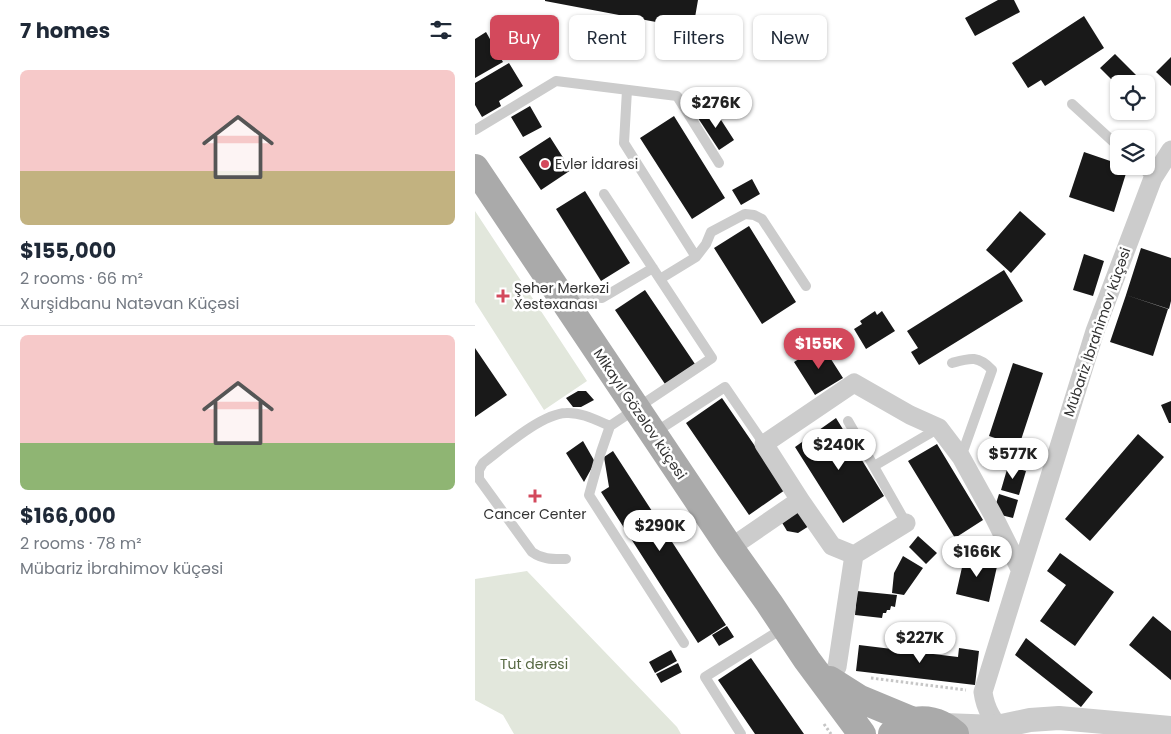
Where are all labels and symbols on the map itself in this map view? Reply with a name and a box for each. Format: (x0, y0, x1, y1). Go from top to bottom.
pin: $276K (681, 86, 751, 129)
place label: Evlər İdarəsi (555, 154, 638, 174)
marker: Evlər İdarəsi (539, 158, 551, 170)
street label: Mübariz İbrahimov küçəsi (1059, 245, 1135, 419)
place label: Şəhər Mərkəzi Xəstəxanası (514, 278, 609, 314)
marker: Şəhər Mərkəzi Xəstəxanası (496, 289, 510, 303)
pin: $155K (784, 328, 854, 370)
street label: Mikayıl Gözəlov küçəsi (589, 345, 691, 483)
pin: $240K (804, 428, 874, 471)
pin: $577K (978, 438, 1048, 480)
marker: Cancer Center (528, 489, 542, 503)
place label: Cancer Center (484, 504, 586, 524)
pin: $290K (625, 510, 695, 552)
pin: $166K (942, 536, 1012, 578)
pin: $227K (885, 622, 955, 664)
park label: Tut dərəsi (500, 654, 568, 674)

